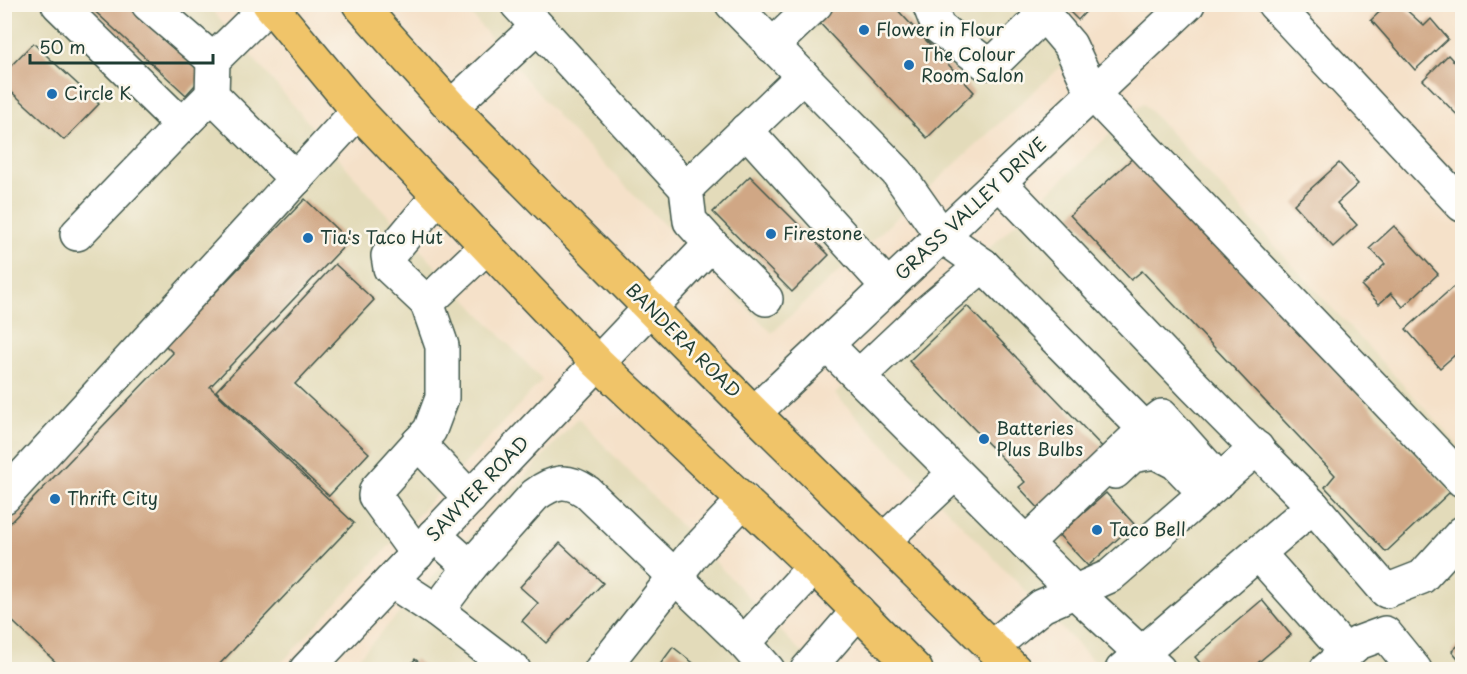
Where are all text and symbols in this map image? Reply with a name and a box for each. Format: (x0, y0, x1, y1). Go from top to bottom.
place label: Flower in Flour (876, 15, 1004, 42)
marker: Flower in Flour (857, 23, 871, 37)
scale bar (30, 27, 213, 65)
text: 50 m (39, 33, 86, 60)
place label: The Colour Room Salon (921, 40, 1024, 88)
marker: The Colour Room Salon (902, 58, 916, 72)
place label: Circle K (64, 79, 132, 106)
marker: Circle K (45, 87, 59, 101)
street label: GRASS VALLEY DRIVE (888, 130, 1052, 286)
place label: Firestone (783, 219, 863, 246)
place label: Tia's Taco Hut (320, 223, 443, 250)
marker: Firestone (764, 227, 778, 241)
marker: Tia's Taco Hut (301, 231, 315, 245)
street label: BANDERA ROAD (620, 276, 748, 404)
place label: Batteries Plus Bulbs (996, 414, 1083, 462)
street label: SAWYER ROAD (419, 429, 534, 547)
marker: Batteries Plus Bulbs (977, 432, 991, 446)
place label: Thrift City (67, 484, 158, 511)
marker: Thrift City (48, 492, 62, 506)
place label: Taco Bell (1109, 515, 1186, 542)
marker: Taco Bell (1090, 523, 1104, 537)

